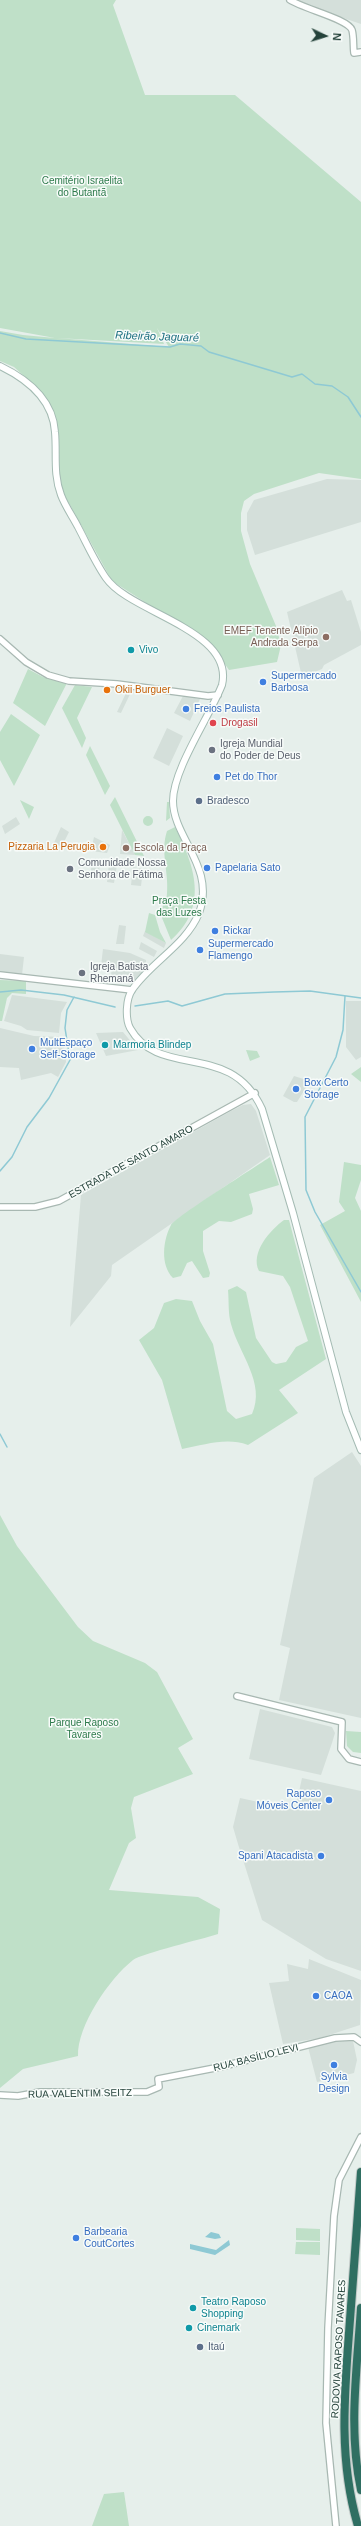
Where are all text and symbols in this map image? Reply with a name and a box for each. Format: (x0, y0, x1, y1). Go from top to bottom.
north arrow (305, 16, 345, 56)
text: N (331, 32, 343, 41)
park label: Cemitério Israelita do Butantã (42, 175, 122, 198)
water label: Ribeirão Jaguaré (115, 329, 199, 345)
place label: EMEF Tenente Alípio Andrada Serpa (224, 625, 318, 648)
marker: EMEF Tenente Alípio Andrada Serpa (321, 632, 331, 642)
place label: Vivo (139, 644, 158, 656)
marker: Vivo (126, 645, 136, 655)
place label: Supermercado Barbosa (271, 670, 337, 694)
marker: Supermercado Barbosa (258, 677, 268, 687)
place label: Okii Burguer (115, 684, 171, 696)
marker: Okii Burguer (102, 685, 112, 695)
place label: Freios Paulista (194, 703, 260, 715)
marker: Freios Paulista (181, 704, 191, 714)
place label: Drogasil (221, 717, 258, 729)
marker: Drogasil (208, 718, 218, 728)
place label: Igreja Mundial do Poder de Deus (220, 738, 301, 762)
marker: Igreja Mundial do Poder de Deus (207, 745, 217, 755)
place label: Pet do Thor (225, 771, 277, 783)
marker: Pet do Thor (212, 772, 222, 782)
place label: Bradesco (207, 795, 249, 807)
marker: Bradesco (194, 796, 204, 806)
place label: Pizzaria La Perugia (8, 841, 95, 853)
marker: Pizzaria La Perugia (98, 842, 108, 852)
place label: Escola da Praça (134, 842, 207, 854)
marker: Escola da Praça (121, 843, 131, 853)
place label: Comunidade Nossa Senhora de Fátima (78, 857, 166, 880)
place label: Papelaria Sato (215, 862, 281, 874)
marker: Papelaria Sato (202, 863, 212, 873)
marker: Comunidade Nossa Senhora de Fátima (65, 864, 75, 874)
park label: Praça Festa das Luzes (152, 895, 206, 918)
place label: Rickar (223, 925, 251, 937)
marker: Rickar (210, 926, 220, 936)
place label: Supermercado Flamengo (208, 938, 274, 962)
marker: Supermercado Flamengo (195, 945, 205, 955)
place label: Igreja Batista Rhemaná (90, 961, 148, 984)
marker: Igreja Batista Rhemaná (77, 968, 87, 978)
place label: MultEspaço Self-Storage (40, 1037, 96, 1060)
place label: Marmoria Blindep (113, 1039, 191, 1051)
marker: Marmoria Blindep (100, 1040, 110, 1050)
marker: MultEspaço Self-Storage (27, 1044, 37, 1054)
place label: Box Certo Storage (304, 1077, 348, 1100)
marker: Box Certo Storage (291, 1084, 301, 1094)
street label: ESTRADA DE SANTO AMARO (67, 1123, 195, 1201)
park label: Parque Raposo Tavares (49, 1717, 119, 1740)
place label: Raposo Móveis Center (257, 1788, 321, 1812)
marker: Raposo Móveis Center (324, 1795, 334, 1805)
place label: Spani Atacadista (238, 1850, 313, 1862)
marker: Spani Atacadista (316, 1851, 326, 1861)
place label: CAOA (324, 1990, 352, 2002)
marker: CAOA (311, 1991, 321, 2001)
street label: RUA BASÍLIO LEVI (212, 2042, 300, 2074)
marker: Sylvia Design (329, 2060, 339, 2070)
place label: Sylvia Design (318, 2071, 350, 2094)
street label: RUA VALENTIM SEITZ (28, 2087, 132, 2101)
place label: Barbearia CoutCortes (84, 2226, 135, 2250)
marker: Barbearia CoutCortes (71, 2233, 81, 2243)
street label: RODOVIA RAPOSO TAVARES (329, 2279, 349, 2419)
place label: Teatro Raposo Shopping (201, 2296, 266, 2320)
marker: Teatro Raposo Shopping (188, 2303, 198, 2313)
place label: Cinemark (197, 2322, 240, 2334)
marker: Cinemark (184, 2323, 194, 2333)
place label: Itaú (208, 2341, 225, 2353)
marker: Itaú (195, 2342, 205, 2352)

